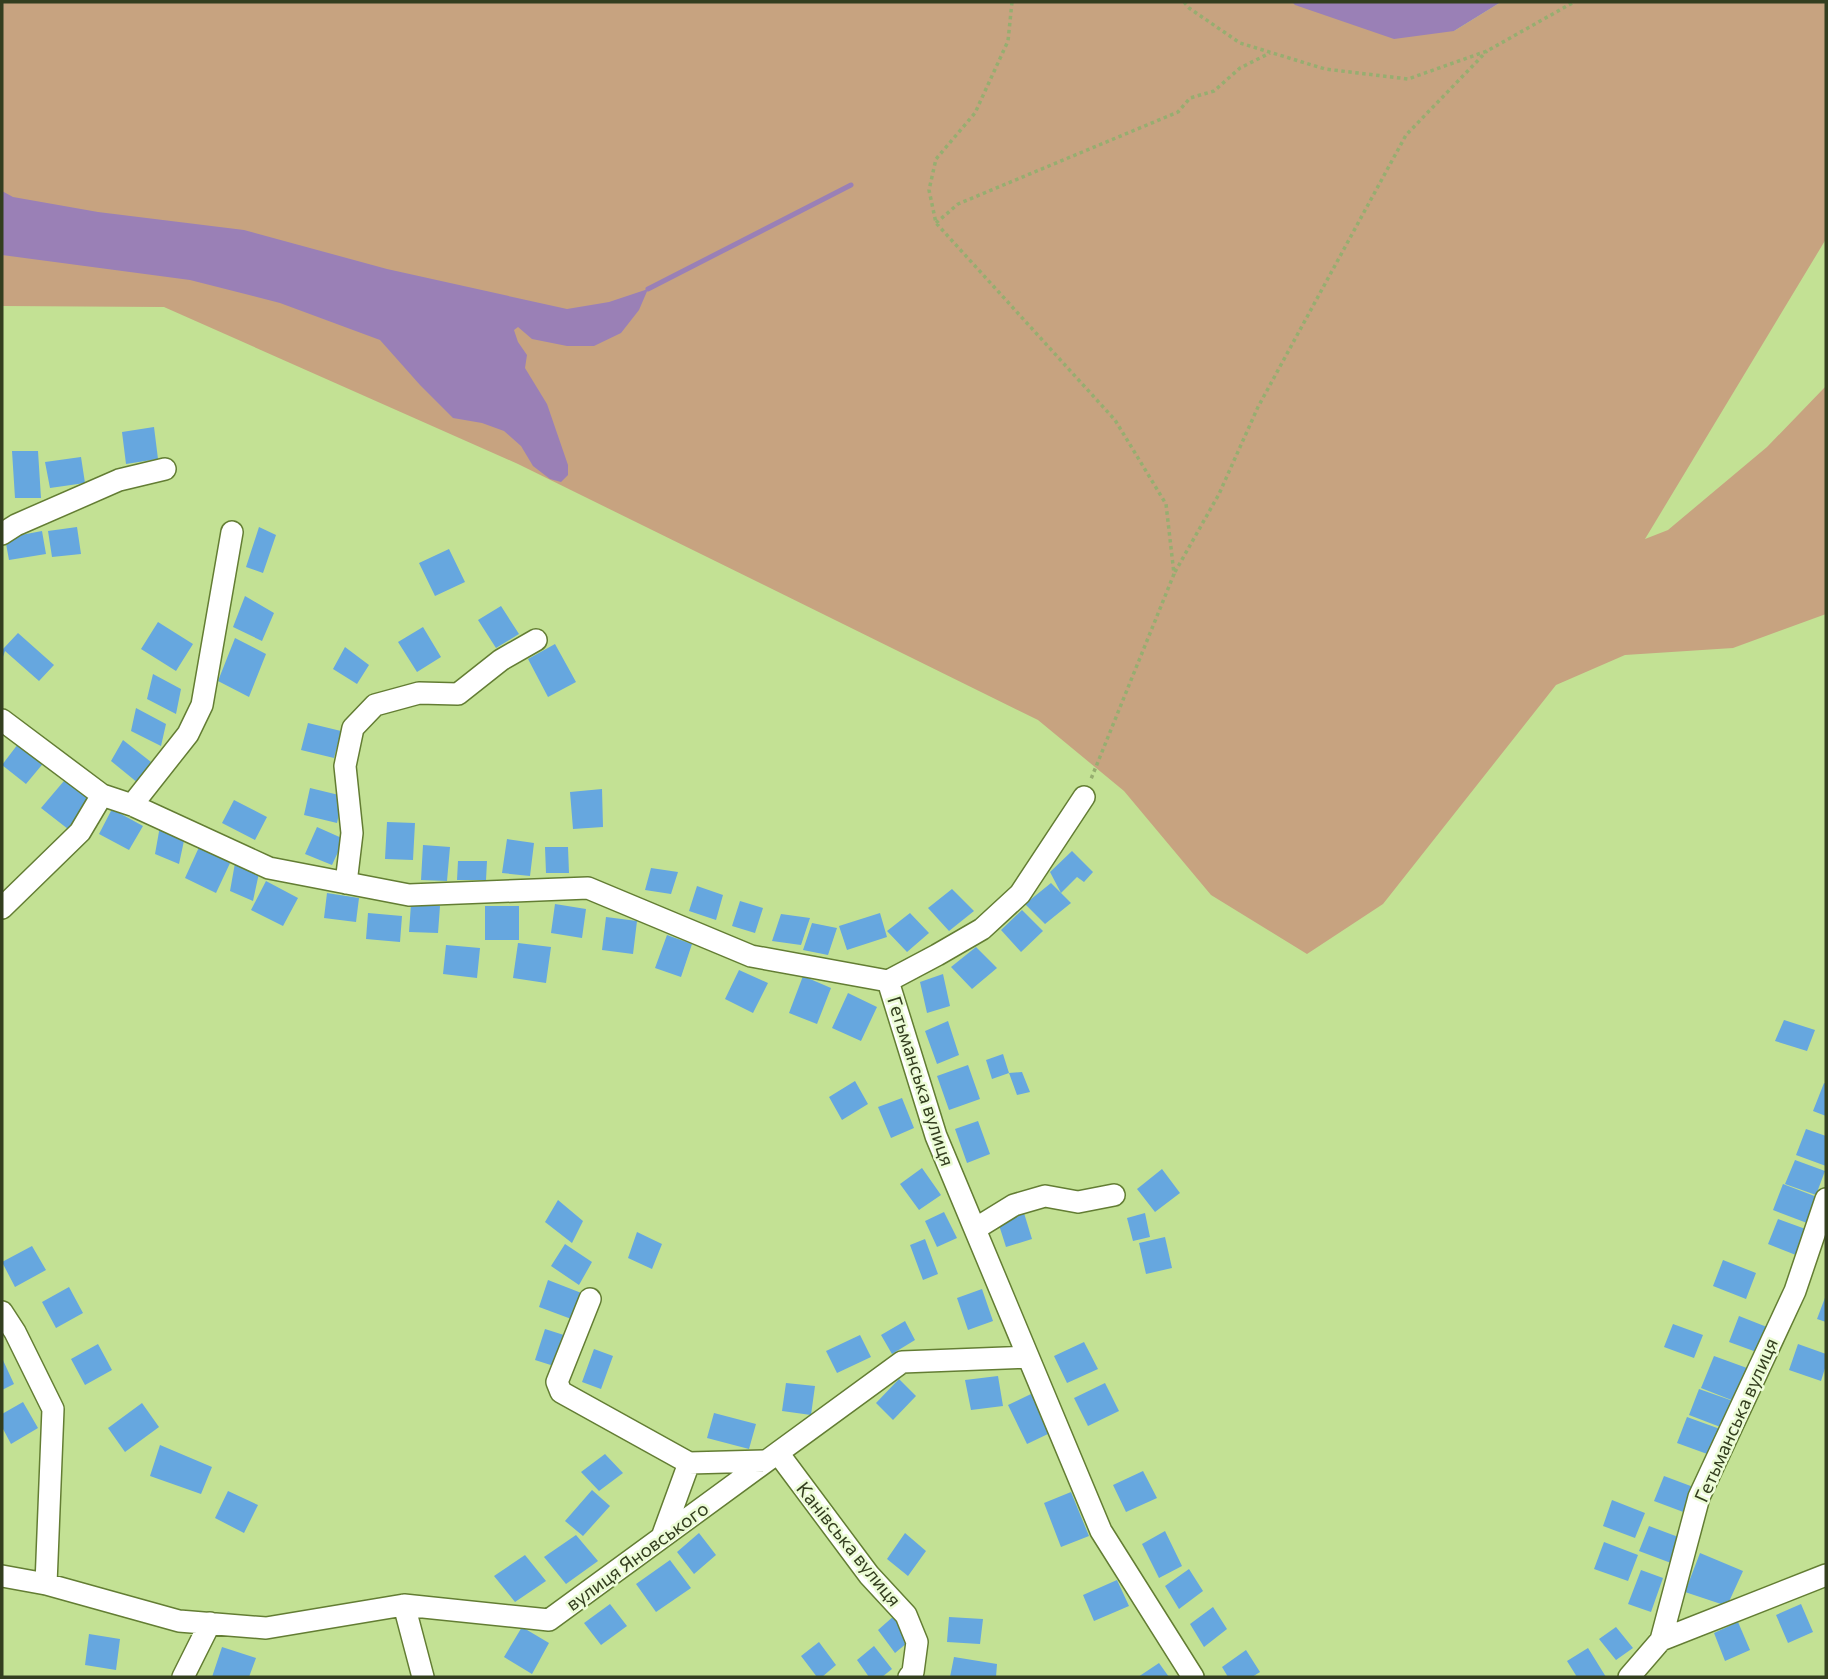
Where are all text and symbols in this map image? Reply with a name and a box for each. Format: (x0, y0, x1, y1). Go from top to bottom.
street label: Гетьманська вулиця (883, 993, 960, 1169)
street label: Гетьманська вулиця (1689, 1334, 1782, 1505)
street label: Канівська вулиця (792, 1477, 907, 1611)
street label: вулиця Яновського (561, 1496, 712, 1615)

